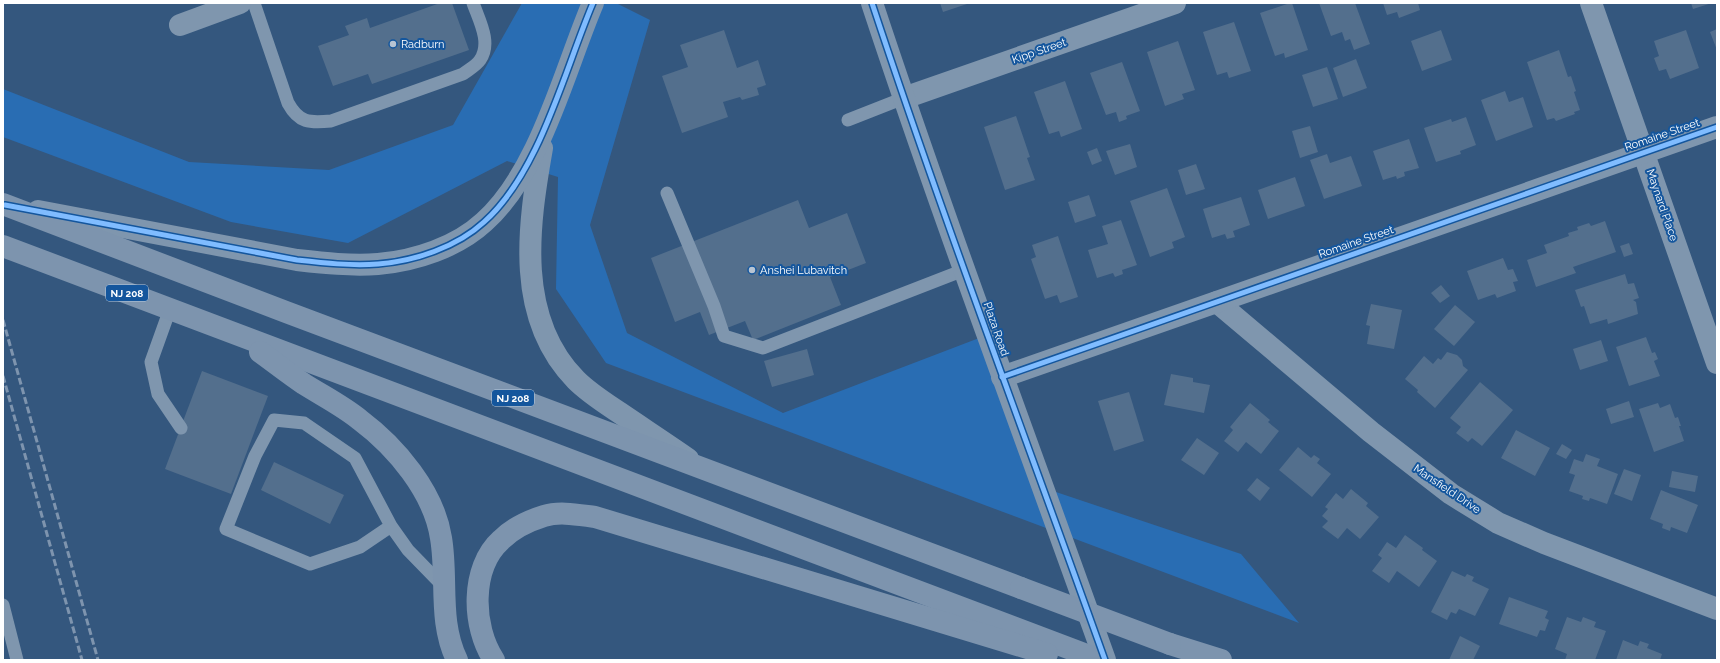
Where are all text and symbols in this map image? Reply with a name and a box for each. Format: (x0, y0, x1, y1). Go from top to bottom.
street label: Kipp Street (1010, 36, 1068, 66)
place label: Radburn (401, 38, 445, 51)
marker: Radburn (388, 39, 398, 49)
street label: Romaine Street (1623, 116, 1701, 154)
street label: Maynard Place (1644, 167, 1681, 243)
street label: Romaine Street (1317, 223, 1395, 261)
place label: Anshei Lubavitch (760, 264, 847, 277)
marker: Anshei Lubavitch (747, 265, 757, 275)
road number: NJ 208 (106, 285, 148, 301)
street label: Plaza Road (981, 300, 1011, 358)
road number: NJ 208 (492, 390, 534, 406)
street label: Mansfield Drive (1411, 462, 1483, 517)

